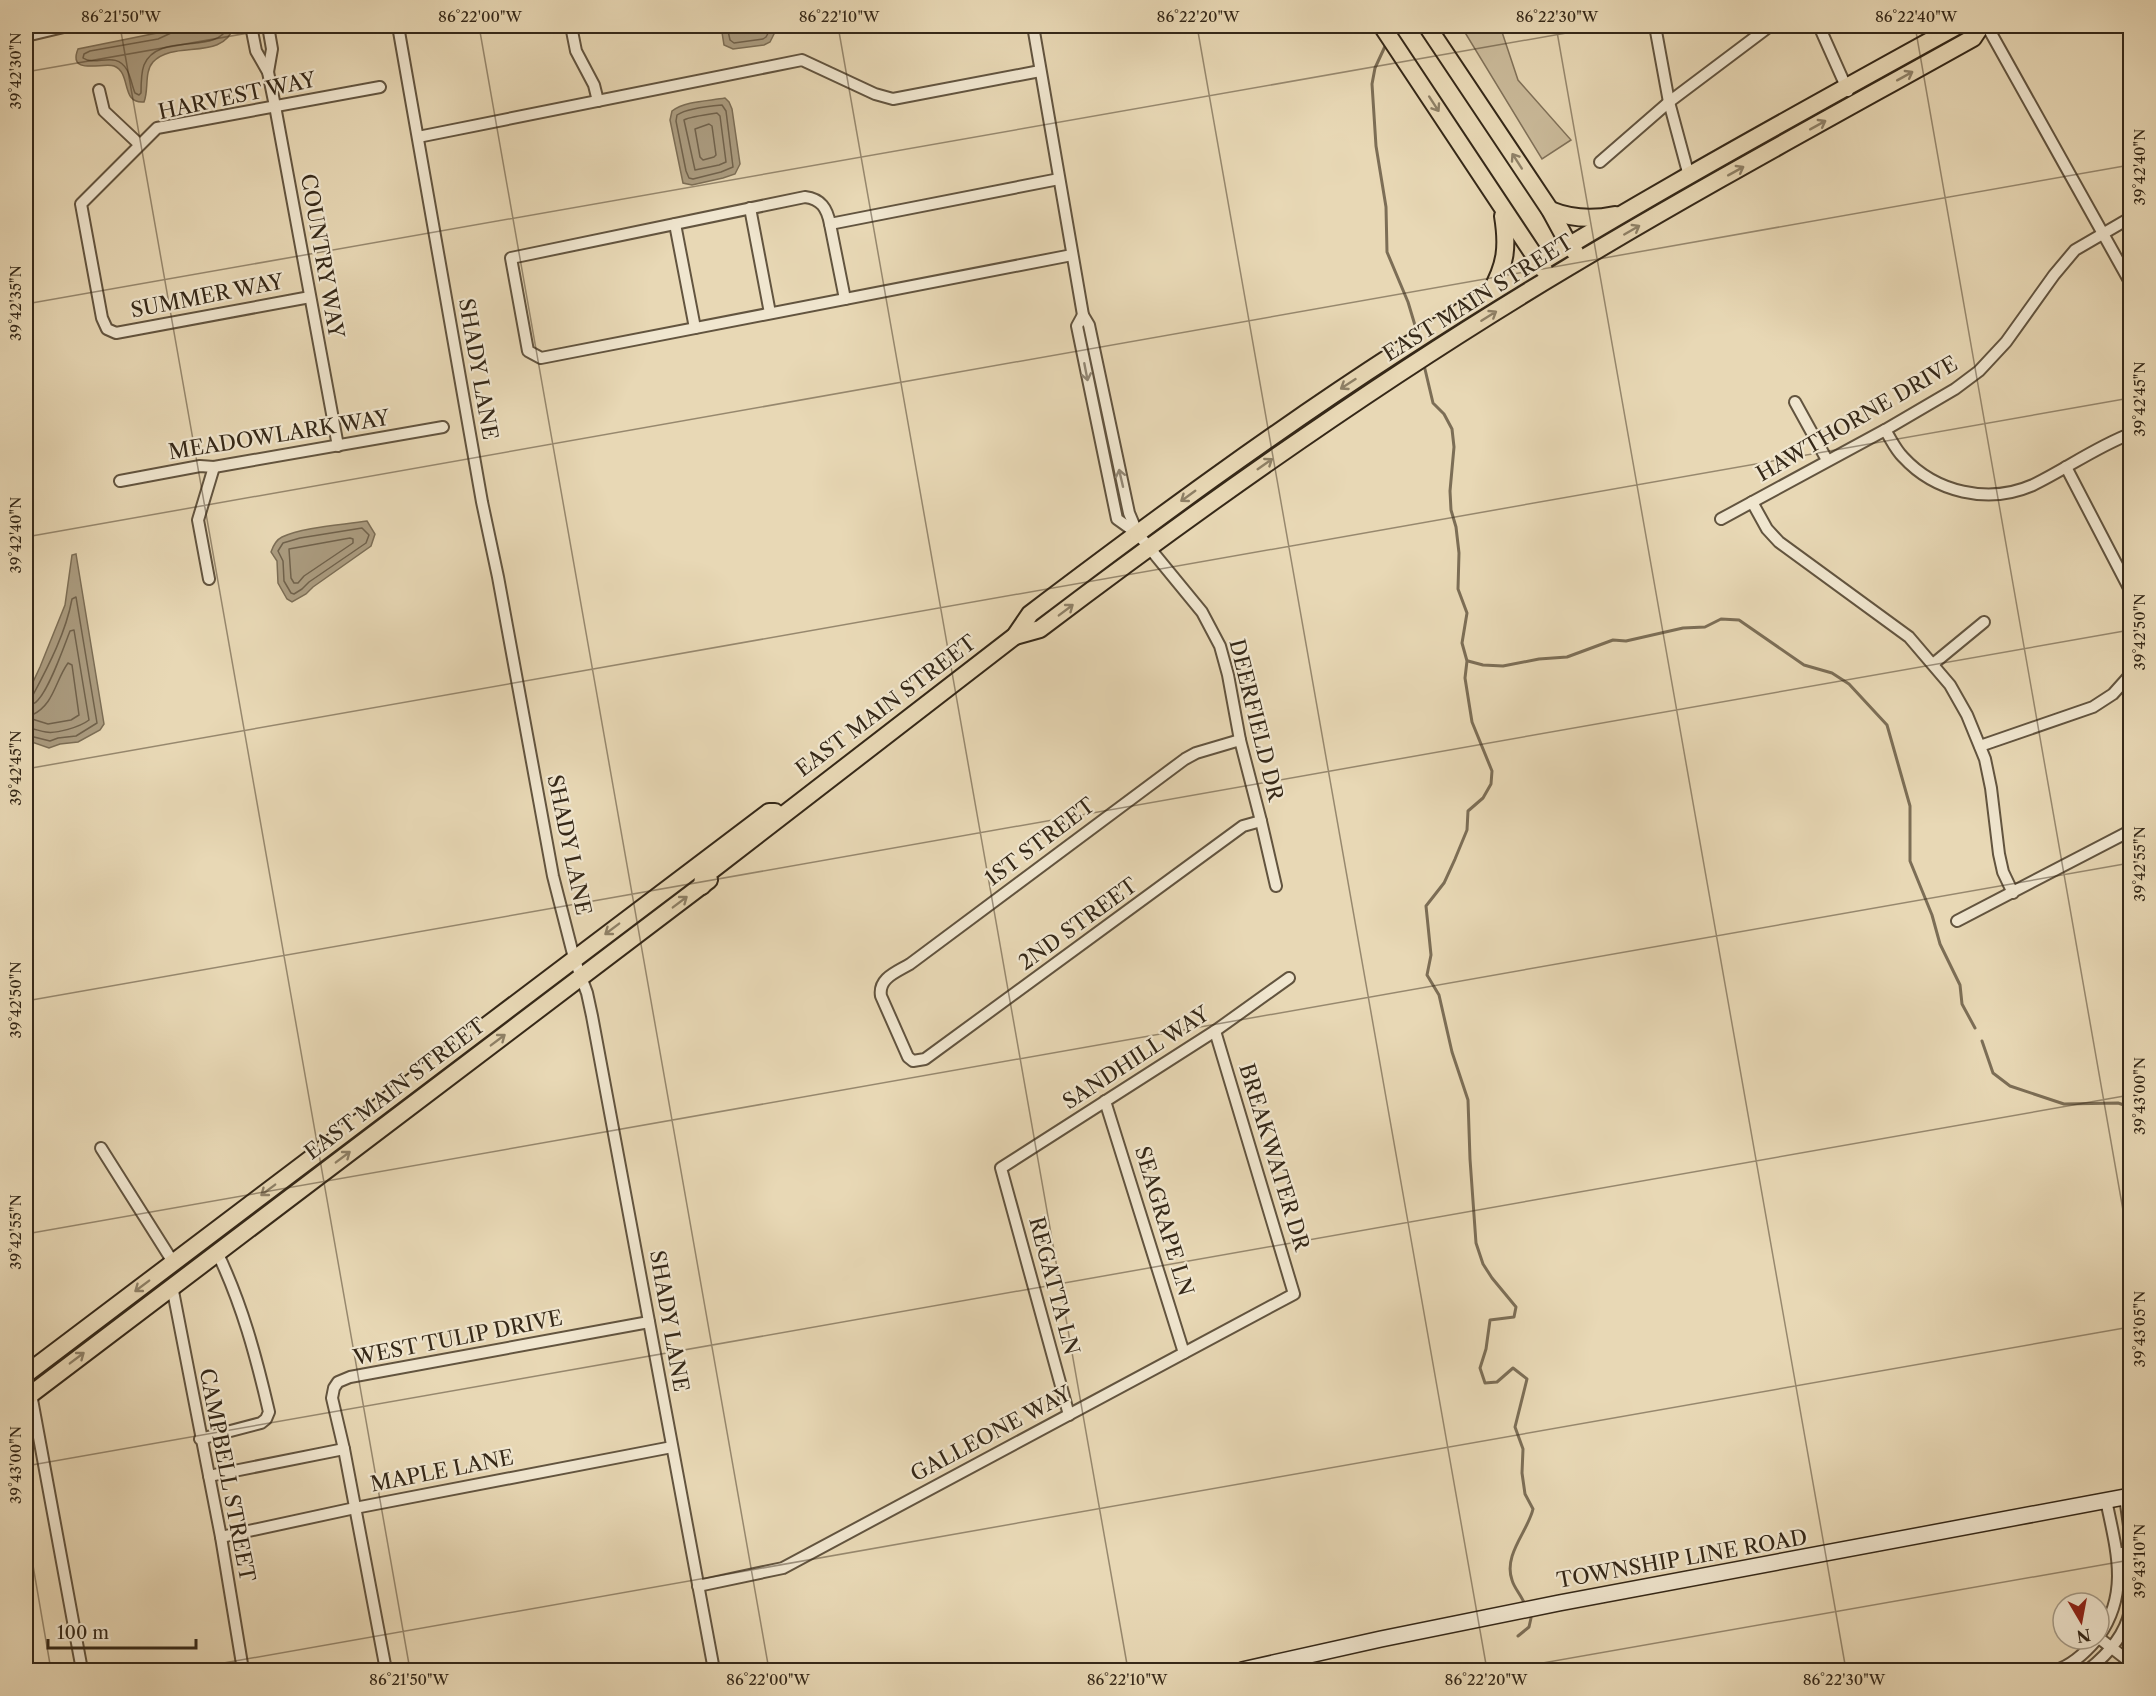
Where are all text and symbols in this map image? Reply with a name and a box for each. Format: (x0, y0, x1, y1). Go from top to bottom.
text: 86°21'50"W (81, 7, 162, 26)
text: 86°22'00"W (438, 7, 522, 26)
text: 86°22'10"W (799, 7, 880, 26)
text: 86°22'20"W (1157, 7, 1240, 26)
text: 86°22'30"W (1516, 7, 1599, 26)
text: 86°22'40"W (1875, 7, 1958, 26)
text: 39°42'30"N (6, 32, 25, 110)
street label: HARVEST WAY (156, 66, 319, 124)
one-way arrow (1896, 70, 1913, 82)
one-way arrow (1428, 95, 1440, 112)
one-way arrow (1809, 119, 1827, 130)
text: 39°42'40"N (2130, 129, 2149, 205)
one-way arrow (1511, 153, 1524, 170)
one-way arrow (1727, 165, 1745, 176)
street label: COUNTRY WAY (296, 172, 349, 341)
one-way arrow (1623, 224, 1641, 235)
street label: EAST MAIN STREET (1378, 229, 1578, 366)
text: 39°42'35"N (6, 265, 25, 341)
street label: SUMMER WAY (128, 268, 287, 323)
street label: SHADY LANE (454, 296, 503, 442)
one-way arrow (1480, 310, 1497, 322)
street label: HAWTHORNE DRIVE (1752, 351, 1962, 486)
one-way arrow (1081, 361, 1092, 381)
text: 39°42'45"N (2130, 361, 2149, 437)
one-way arrow (1340, 379, 1357, 391)
street label: MEADOWLARK WAY (167, 404, 392, 464)
one-way arrow (1256, 458, 1272, 471)
one-way arrow (1115, 469, 1126, 488)
one-way arrow (1181, 490, 1197, 502)
text: 39°42'40"N (6, 497, 25, 573)
text: 39°42'50"N (2130, 593, 2149, 671)
one-way arrow (1058, 604, 1074, 616)
street label: EAST MAIN STREET (791, 629, 981, 782)
street label: DEERFIELD DR (1224, 637, 1289, 805)
text: 39°42'45"N (6, 730, 25, 806)
street label: SHADY LANE (542, 772, 597, 917)
street label: 1ST STREET (980, 792, 1100, 891)
text: 39°42'55"N (2130, 826, 2149, 902)
street label: 2ND STREET (1014, 872, 1142, 975)
one-way arrow (672, 896, 688, 908)
one-way arrow (604, 923, 620, 935)
text: 39°42'50"N (6, 961, 25, 1039)
street label: SANDHILL WAY (1058, 1000, 1215, 1114)
street label: EAST MAIN STREET (300, 1012, 490, 1165)
one-way arrow (490, 1033, 506, 1046)
text: 39°43'00"N (2130, 1057, 2149, 1135)
street label: BREAKWATER DR (1234, 1060, 1315, 1255)
street label: SEAGRAPE LN (1130, 1143, 1199, 1298)
one-way arrow (334, 1151, 350, 1163)
one-way arrow (260, 1184, 276, 1196)
text: 39°42'55"N (6, 1194, 25, 1270)
street label: REGATTA LN (1024, 1214, 1085, 1358)
street label: SHADY LANE (645, 1248, 694, 1394)
one-way arrow (134, 1279, 150, 1292)
text: 39°43'05"N (2130, 1291, 2149, 1367)
street label: WEST TULIP DRIVE (350, 1305, 565, 1370)
one-way arrow (69, 1352, 85, 1365)
street label: CAMPBELL STREET (195, 1366, 260, 1584)
street label: GALLEONE WAY (906, 1380, 1076, 1486)
text: 39°43'00"N (6, 1426, 25, 1504)
street label: MAPLE LANE (368, 1444, 516, 1497)
street label: TOWNSHIP LINE ROAD (1555, 1524, 1809, 1593)
text: 39°43'10"N (2130, 1524, 2149, 1598)
north arrow (2051, 1591, 2111, 1651)
scale bar (48, 1612, 196, 1650)
text: 100 m (57, 1622, 109, 1644)
text: N (2075, 1625, 2092, 1647)
text: 86°21'50"W (369, 1670, 450, 1689)
text: 86°22'00"W (726, 1670, 810, 1689)
text: 86°22'10"W (1087, 1670, 1168, 1689)
text: 86°22'20"W (1445, 1670, 1528, 1689)
text: 86°22'30"W (1803, 1670, 1886, 1689)

